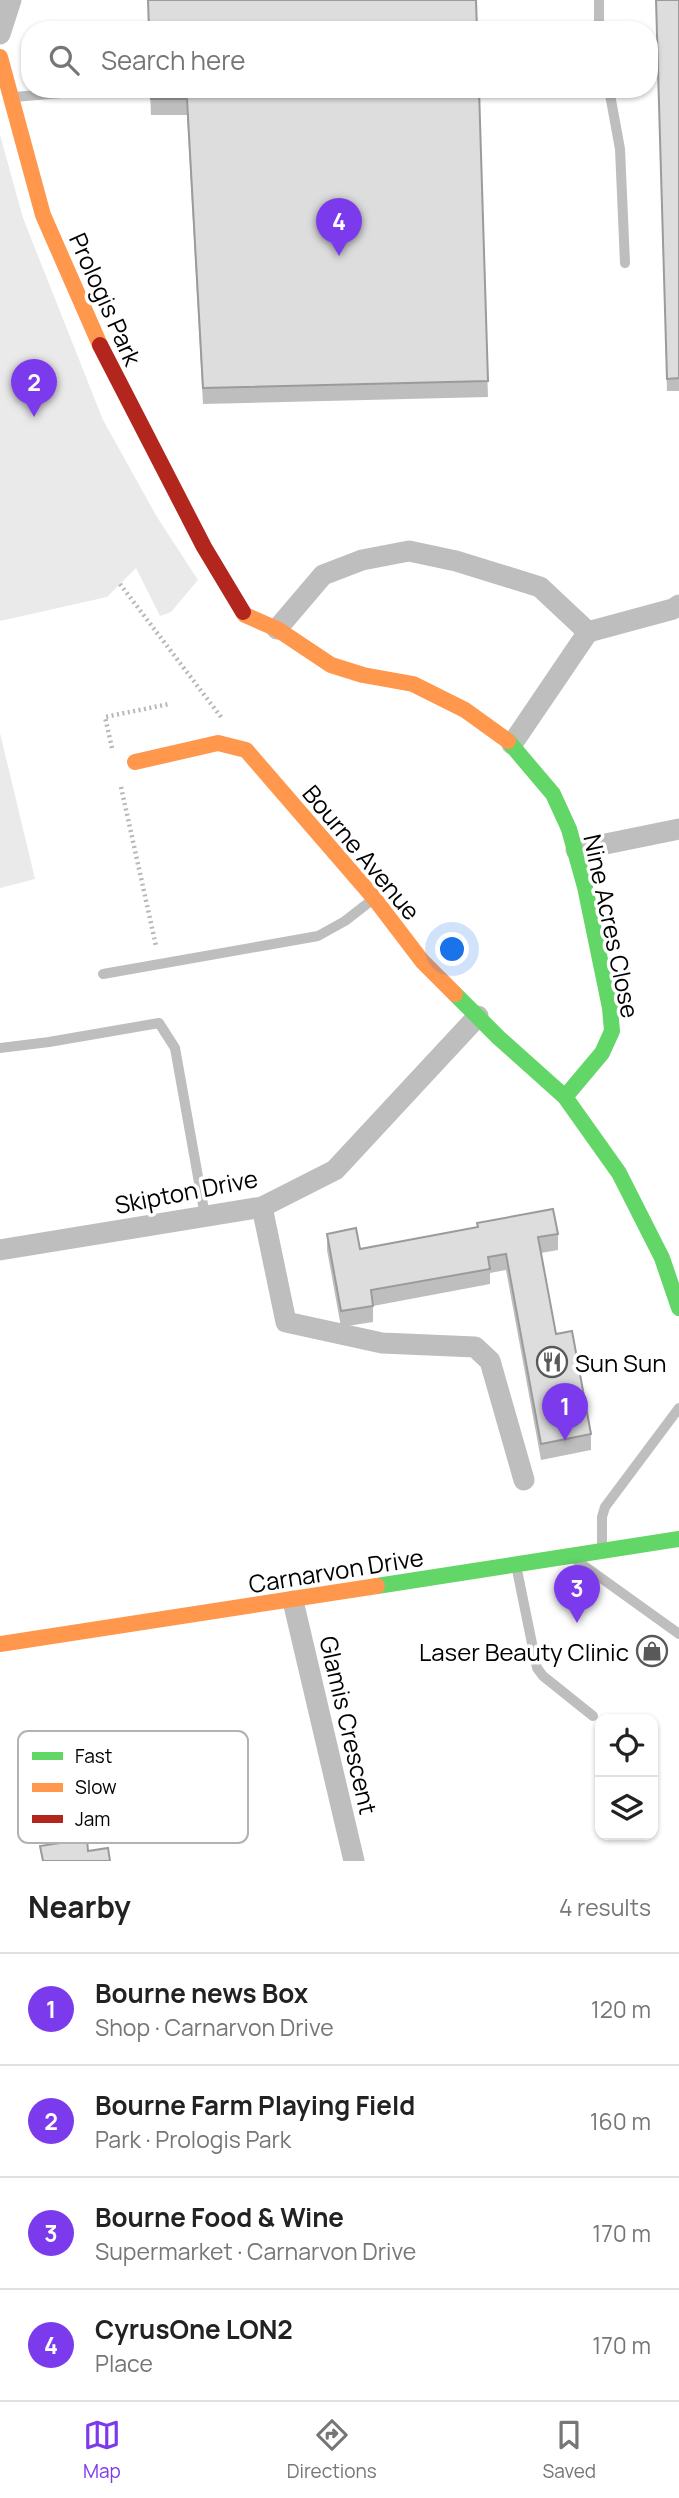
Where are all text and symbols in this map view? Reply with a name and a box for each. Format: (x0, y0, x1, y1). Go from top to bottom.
search box (21, 21, 658, 98)
icon: search (45, 41, 83, 79)
text: Search here (101, 42, 246, 78)
pin: 4 (316, 198, 362, 256)
street label: Prologis Park (62, 227, 150, 372)
pin: 2 (11, 359, 57, 417)
street label: Bourne Avenue (296, 777, 428, 927)
street label: Nine Acres Close (576, 831, 648, 1021)
your location (435, 932, 469, 966)
street label: Skipton Drive (112, 1161, 260, 1221)
restaurant icon: Sun Sun (535, 1345, 569, 1379)
place label: Sun Sun (575, 1346, 666, 1379)
pin: 1 (542, 1383, 588, 1441)
street label: Carnarvon Drive (246, 1540, 426, 1600)
pin: 3 (554, 1565, 600, 1623)
street label: Glamis Crescent (312, 1633, 386, 1817)
shop icon: Laser Beauty Clinic (635, 1634, 669, 1668)
place label: Laser Beauty Clinic (419, 1635, 629, 1668)
map controls (595, 1714, 658, 1840)
button: locate (595, 1714, 658, 1777)
legend (18, 1731, 248, 1843)
text: Fast (75, 1743, 112, 1769)
text: Slow (75, 1774, 117, 1800)
button: layers (595, 1777, 658, 1840)
text: Jam (75, 1806, 110, 1832)
text: Nearby (28, 1886, 131, 1927)
text: 4 results (559, 1891, 651, 1923)
text: Bourne news Box (95, 1975, 308, 2011)
text: 1 (46, 1993, 56, 2025)
text: 120 m (591, 1993, 651, 2025)
text: Shop · Carnarvon Drive (95, 2011, 334, 2043)
text: Bourne Farm Playing Field (95, 2087, 415, 2123)
text: 2 (44, 2105, 58, 2137)
text: 160 m (590, 2105, 651, 2137)
text: Park · Prologis Park (95, 2123, 291, 2155)
text: Bourne Food & Wine (95, 2199, 344, 2235)
text: 3 (44, 2217, 58, 2249)
text: 170 m (592, 2217, 651, 2249)
text: Supermarket · Carnarvon Drive (95, 2235, 416, 2267)
text: CyrusOne LON2 (95, 2311, 293, 2347)
text: 4 (44, 2329, 58, 2361)
text: 170 m (592, 2329, 651, 2361)
text: Place (95, 2347, 153, 2379)
tab: Map (83, 2416, 121, 2484)
tab: Directions (287, 2416, 377, 2484)
tab: Saved (543, 2416, 596, 2484)

